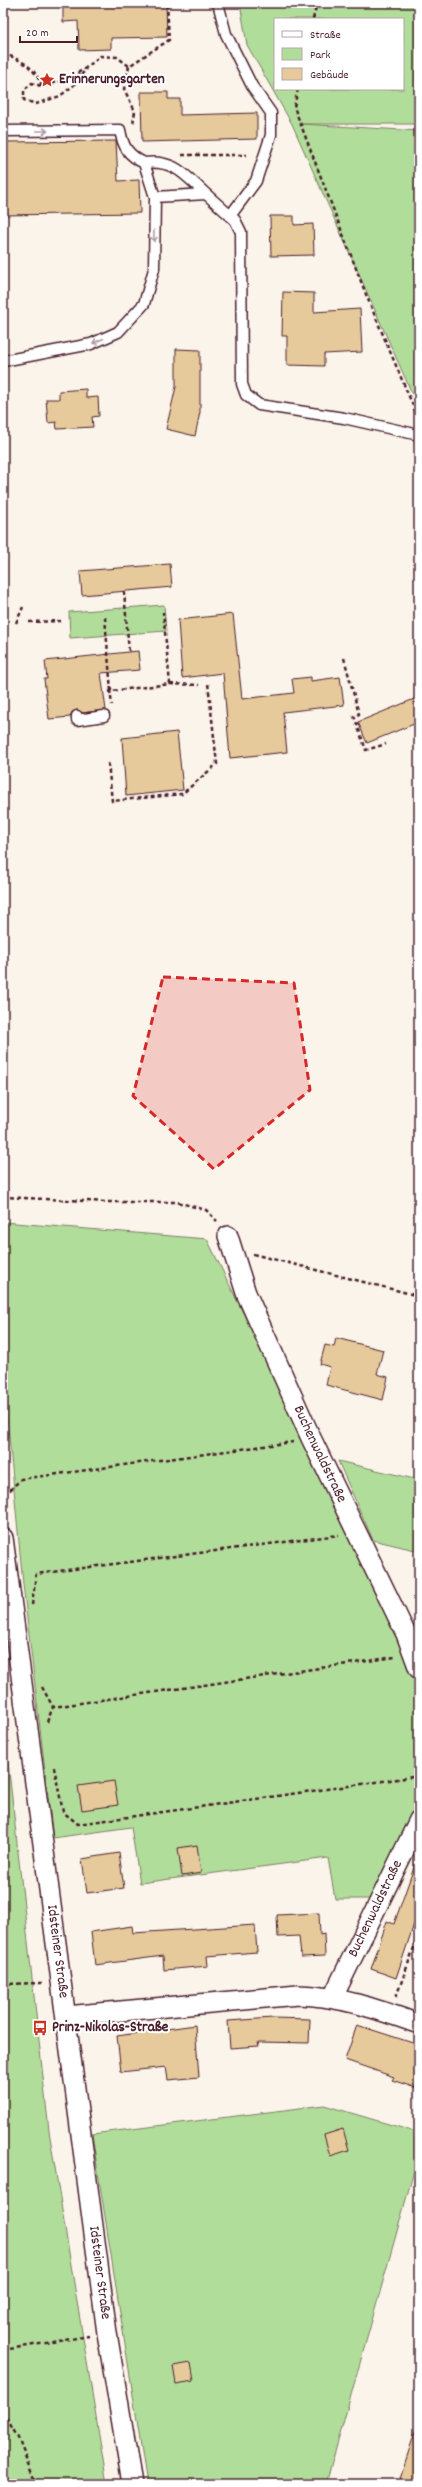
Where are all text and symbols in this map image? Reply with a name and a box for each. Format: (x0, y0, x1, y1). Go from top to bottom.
scale bar (20, 18, 77, 44)
legend (274, 18, 404, 90)
text: 20 m (26, 25, 49, 42)
text: Straße (310, 27, 341, 44)
text: Park (310, 47, 331, 64)
text: Gebäude (310, 67, 349, 84)
place label: Erinnerungsgarten (59, 69, 165, 91)
place icon: Erinnerungsgarten (38, 71, 56, 89)
one-way arrow (35, 127, 48, 134)
one-way arrow (150, 229, 158, 242)
one-way arrow (93, 338, 105, 345)
street label: Buchenwaldstraße (287, 1402, 352, 1507)
street label: Buchenwaldstraße (343, 1856, 409, 1961)
street label: Idsteiner Straße (40, 1903, 74, 2000)
place label: Prinz-Nikolas-Straße (52, 2017, 169, 2039)
bus stop icon: Prinz-Nikolas-Straße (31, 2019, 49, 2037)
street label: Idsteiner Straße (82, 2225, 116, 2321)

